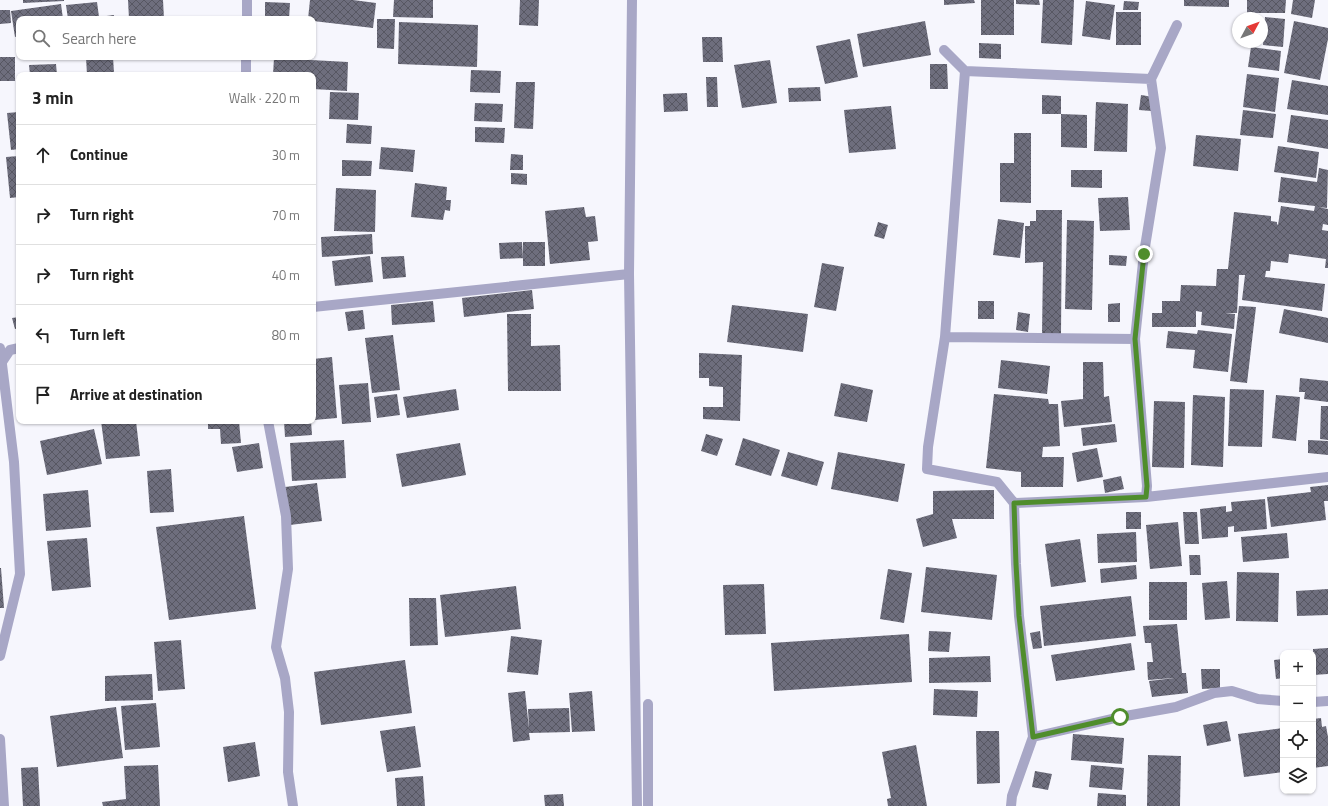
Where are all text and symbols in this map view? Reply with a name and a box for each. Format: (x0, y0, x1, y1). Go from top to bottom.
north arrow (1232, 12, 1268, 48)
search box (16, 16, 316, 60)
icon: search (30, 27, 52, 49)
text: Search here (62, 27, 136, 50)
text: 3 min (32, 85, 73, 111)
text: Walk · 220 m (229, 88, 300, 108)
text: Continue (70, 143, 128, 166)
icon: ahead (32, 144, 54, 166)
text: 30 m (272, 145, 300, 165)
text: Turn right (70, 203, 134, 226)
icon: right (32, 204, 54, 226)
text: 70 m (272, 205, 300, 225)
route end (1135, 245, 1153, 263)
text: Turn right (70, 263, 134, 286)
icon: right (32, 264, 54, 286)
text: 40 m (272, 265, 300, 285)
text: Turn left (70, 323, 125, 346)
icon: left (32, 324, 54, 346)
text: 80 m (272, 325, 300, 345)
text: Arrive at destination (70, 383, 203, 406)
icon: arrive (32, 384, 54, 406)
map controls (1280, 650, 1316, 794)
button: + (1280, 650, 1316, 686)
button: − (1280, 686, 1316, 722)
route start (1111, 708, 1129, 726)
button: locate (1280, 722, 1316, 758)
button: layers (1280, 758, 1316, 794)

